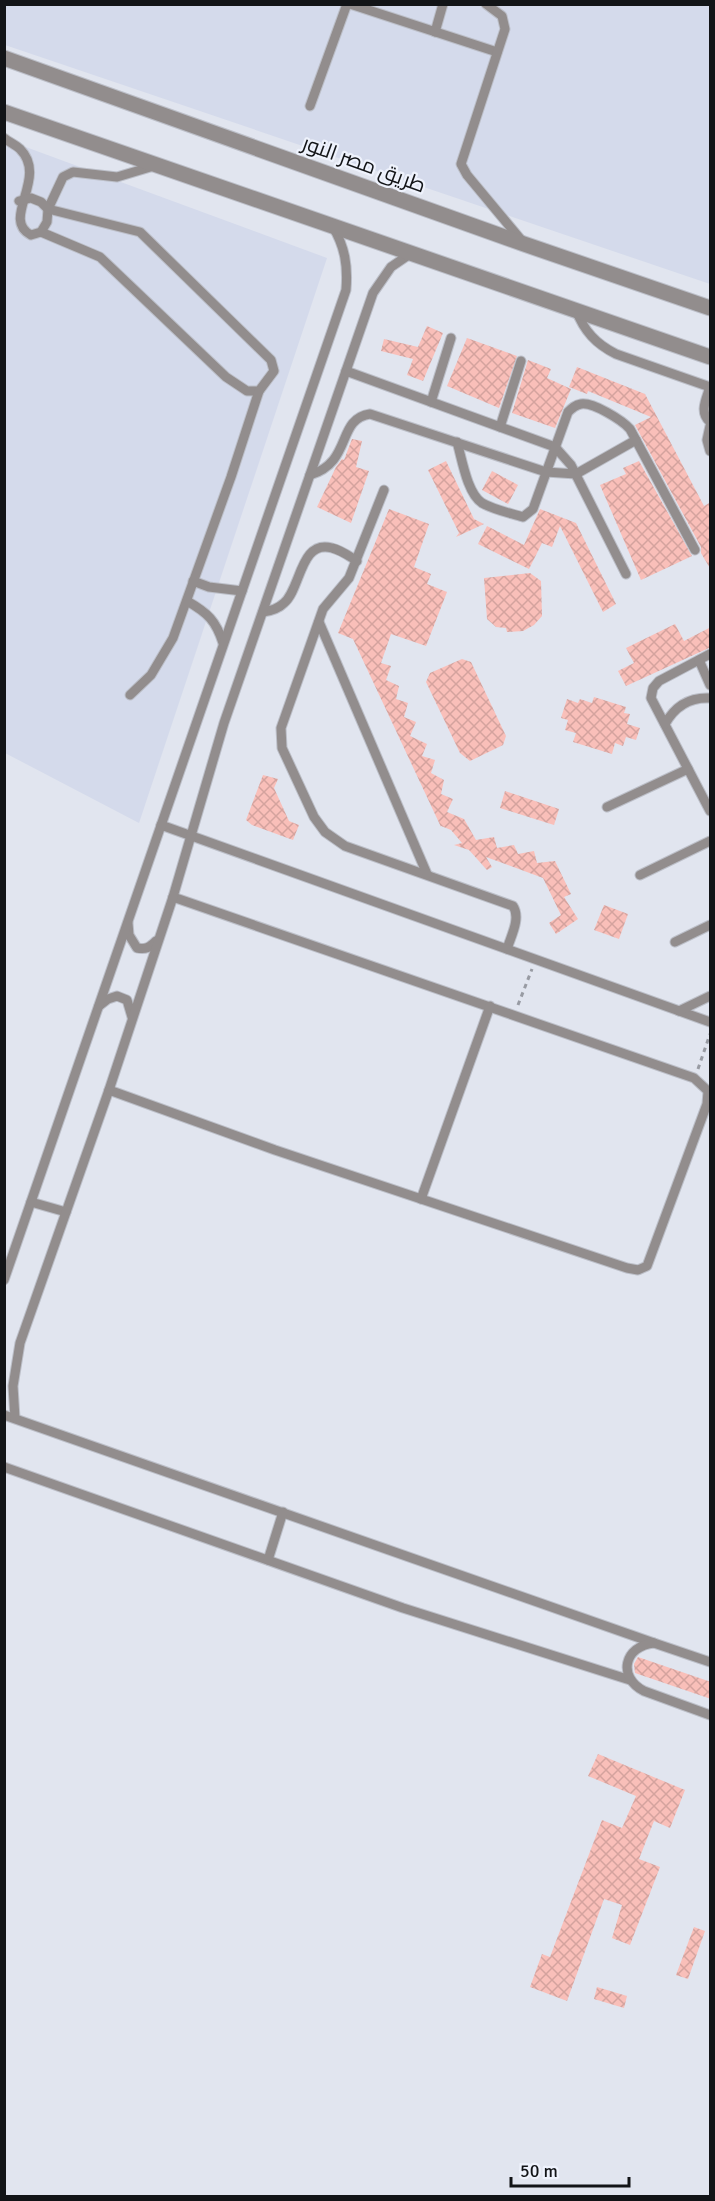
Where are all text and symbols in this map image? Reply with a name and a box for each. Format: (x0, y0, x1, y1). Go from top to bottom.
street label: طريق مصر النور (298, 129, 429, 198)
scale bar (511, 2150, 630, 2188)
text: 50 m (520, 2160, 558, 2182)

